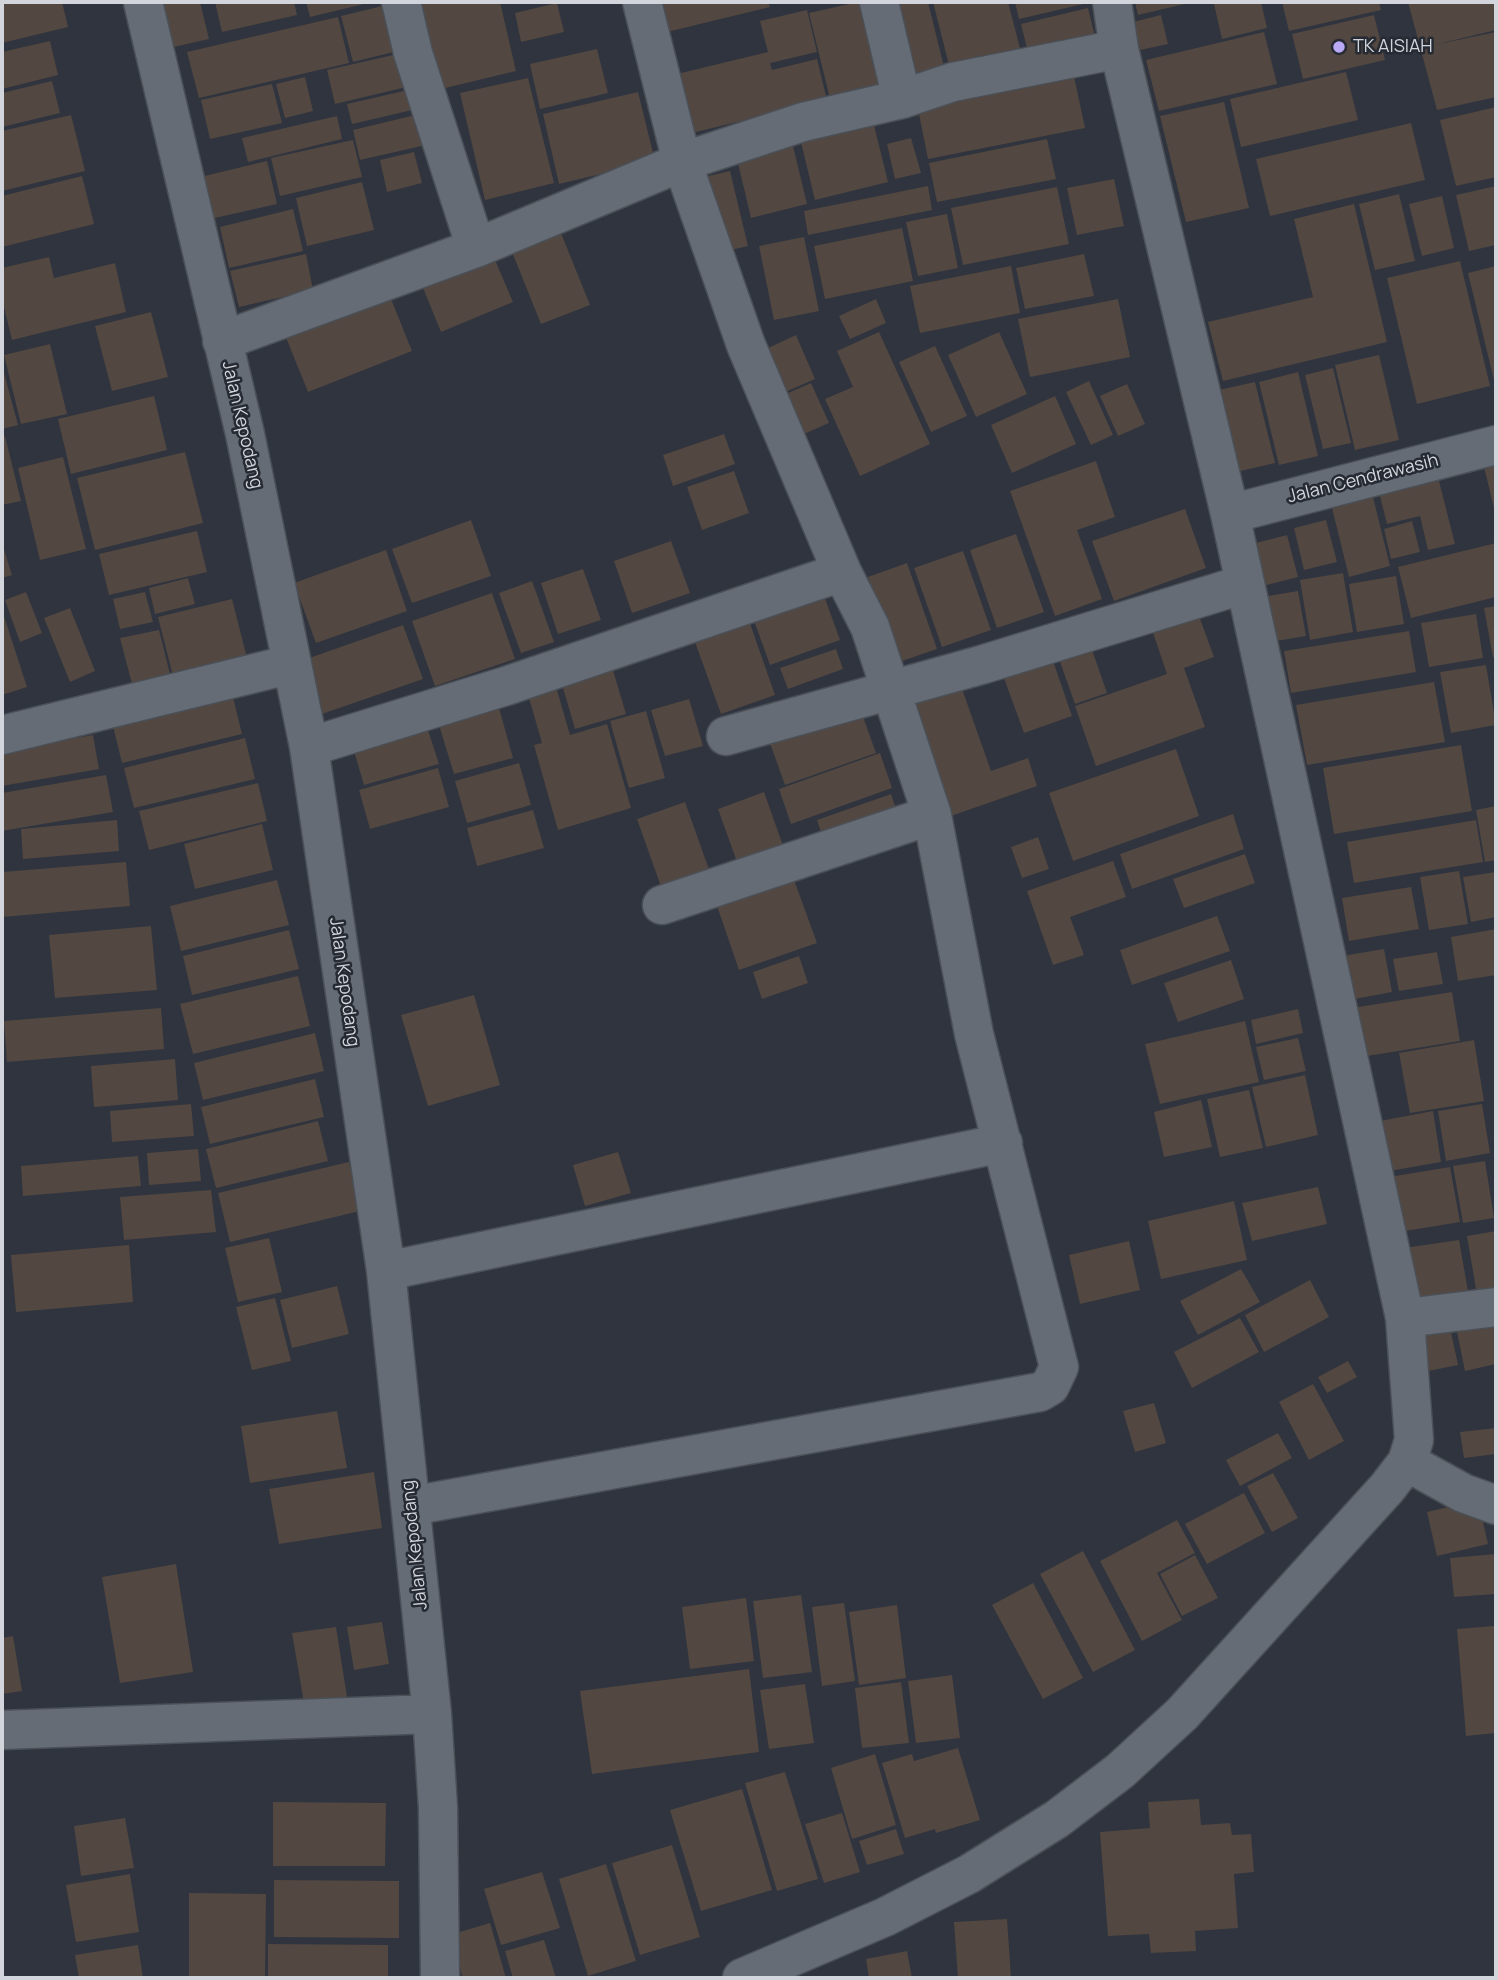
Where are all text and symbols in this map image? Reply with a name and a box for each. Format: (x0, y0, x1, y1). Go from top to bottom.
place label: TK AISIAH (1353, 36, 1433, 58)
marker: TK AISIAH (1331, 39, 1347, 55)
street label: Jalan Kepodang (217, 359, 267, 491)
street label: Jalan Cendrawasih (1285, 450, 1441, 508)
street label: Jalan Kepodang (324, 916, 364, 1048)
street label: Jalan Kepodang (397, 1479, 433, 1611)

